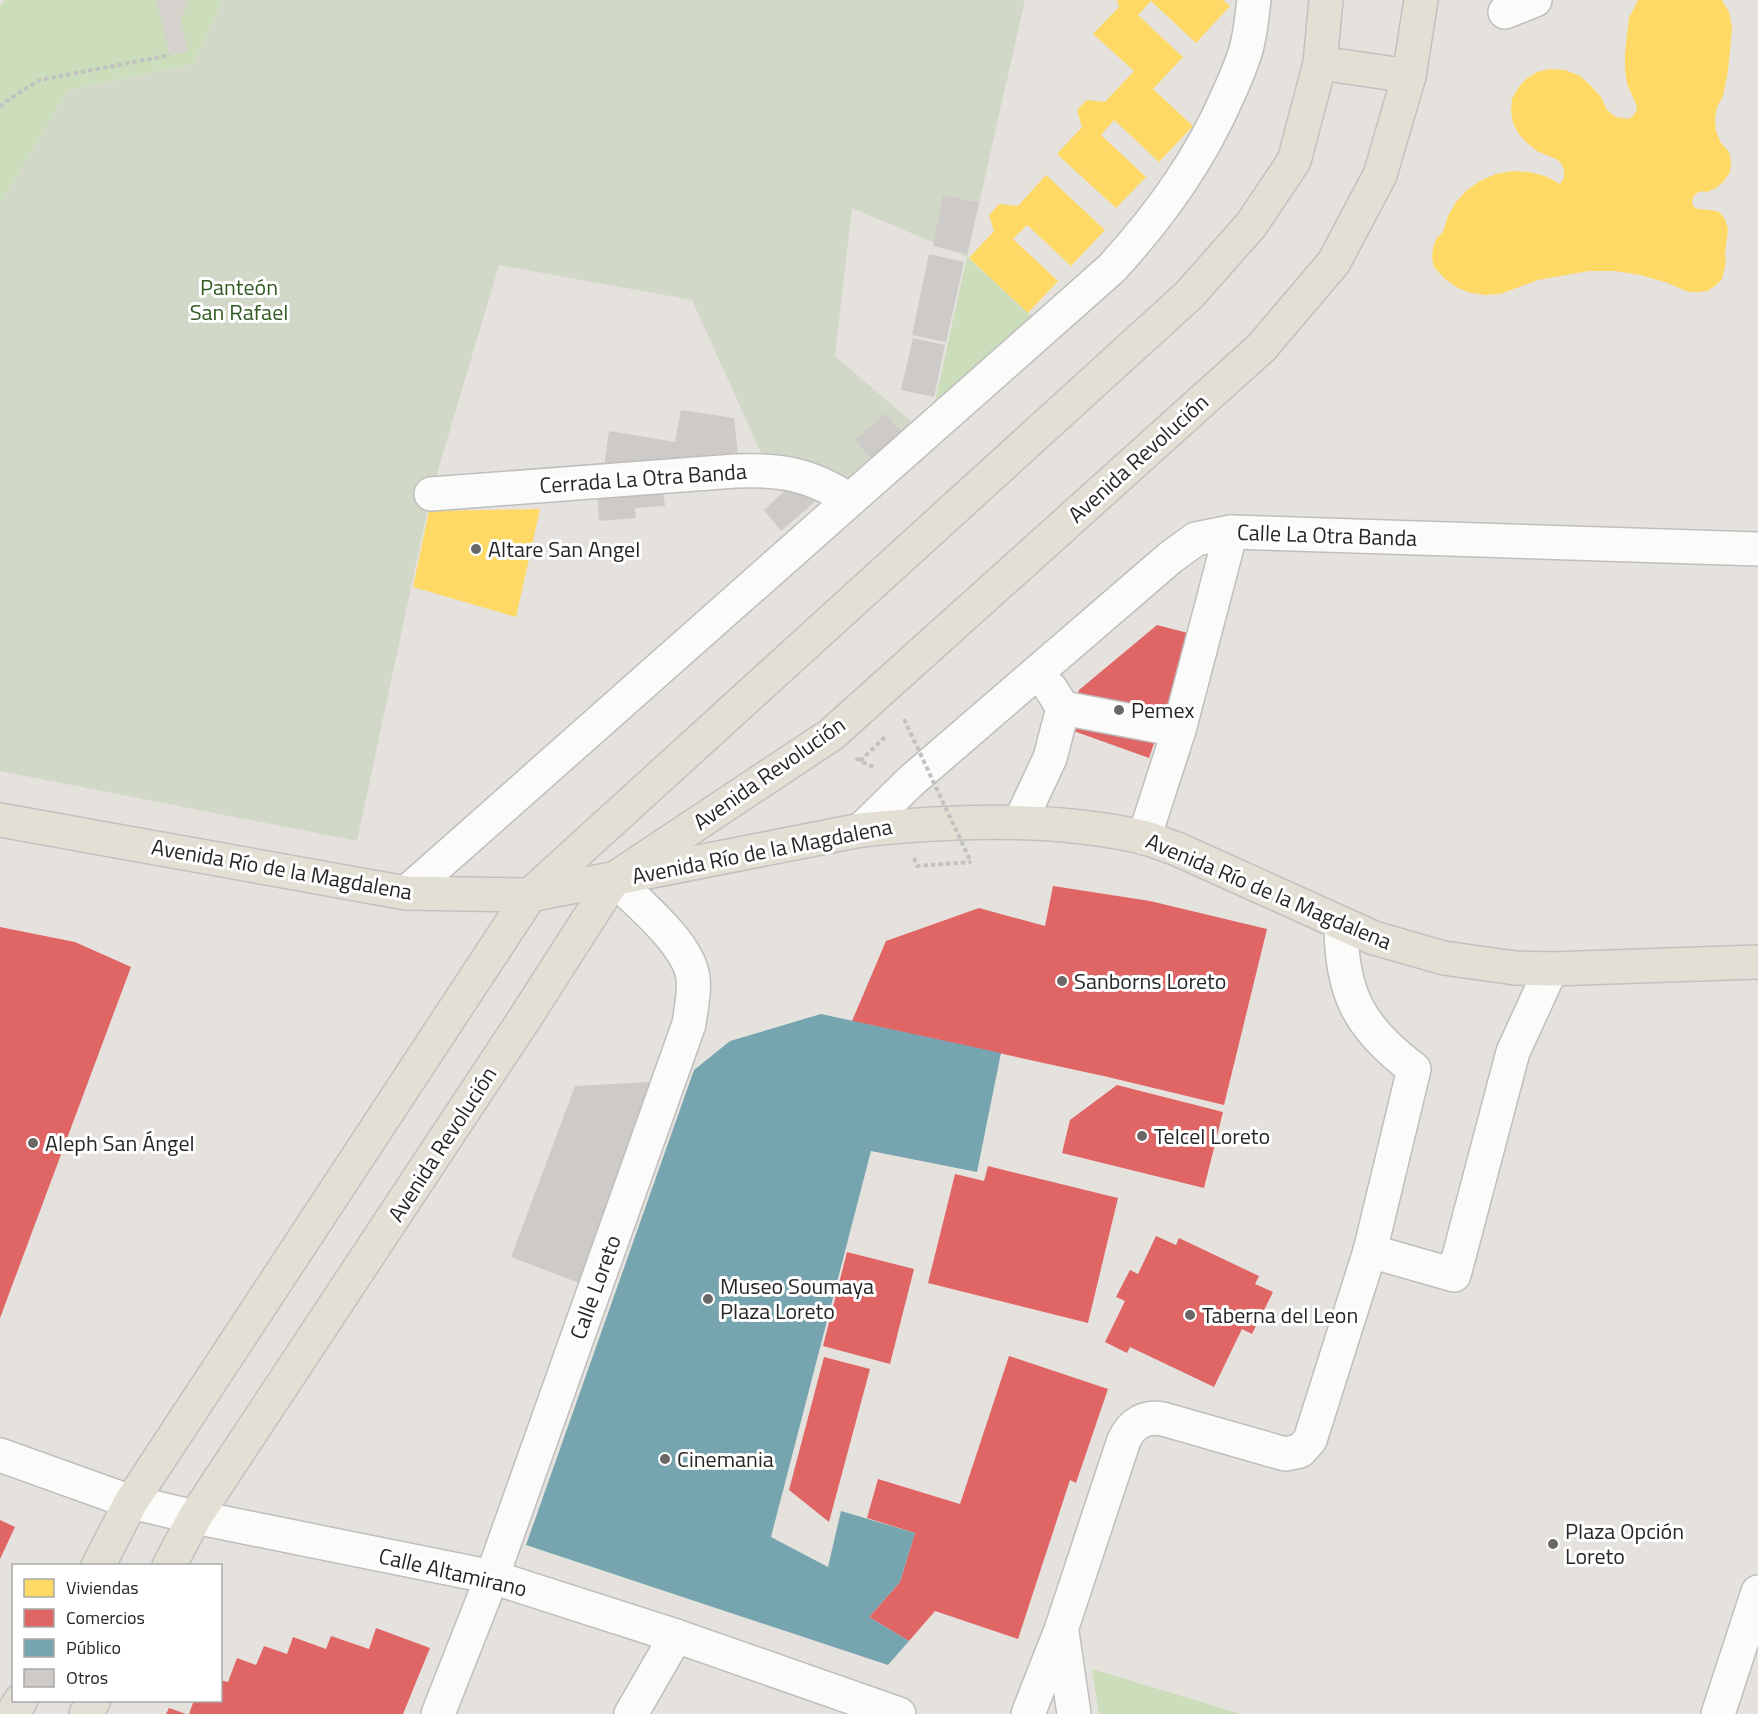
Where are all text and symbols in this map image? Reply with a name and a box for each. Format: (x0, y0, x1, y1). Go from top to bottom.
park label: Panteón San Rafael (190, 270, 288, 329)
street label: Avenida Revolución (1060, 385, 1216, 531)
street label: Cerrada La Otra Banda (538, 454, 748, 502)
street label: Calle La Otra Banda (1236, 515, 1418, 555)
place label: Altare San Angel (488, 532, 640, 566)
marker: Altare San Angel (469, 542, 483, 556)
place label: Pemex (1131, 693, 1194, 727)
marker: Pemex (1112, 703, 1126, 717)
street label: Avenida Revolución (686, 708, 852, 838)
street label: Avenida Río de la Magdalena (629, 809, 895, 893)
street label: Avenida Río de la Magdalena (1141, 824, 1397, 958)
street label: Avenida Río de la Magdalena (149, 829, 415, 909)
place label: Sanborns Loreto (1074, 964, 1226, 998)
marker: Sanborns Loreto (1055, 974, 1069, 988)
street label: Avenida Revolución (379, 1060, 505, 1228)
place label: Telcel Loreto (1154, 1119, 1270, 1153)
place label: Aleph San Ángel (45, 1126, 195, 1160)
marker: Telcel Loreto (1135, 1129, 1149, 1143)
marker: Aleph San Ángel (26, 1136, 40, 1150)
street label: Calle Loreto (560, 1230, 630, 1344)
place label: Museo Soumaya Plaza Loreto (720, 1269, 874, 1328)
marker: Museo Soumaya Plaza Loreto (701, 1292, 715, 1306)
place label: Taberna del Leon (1202, 1298, 1358, 1332)
marker: Taberna del Leon (1183, 1308, 1197, 1322)
place label: Cinemania (677, 1442, 774, 1476)
marker: Cinemania (658, 1452, 672, 1466)
place label: Plaza Opción Loreto (1565, 1514, 1684, 1573)
marker: Plaza Opción Loreto (1546, 1537, 1560, 1551)
street label: Calle Altamirano (375, 1538, 531, 1606)
legend (12, 1564, 222, 1702)
text: Viviendas (66, 1574, 139, 1601)
text: Comercios (66, 1604, 145, 1631)
text: Público (66, 1634, 121, 1661)
text: Otros (66, 1664, 108, 1691)

